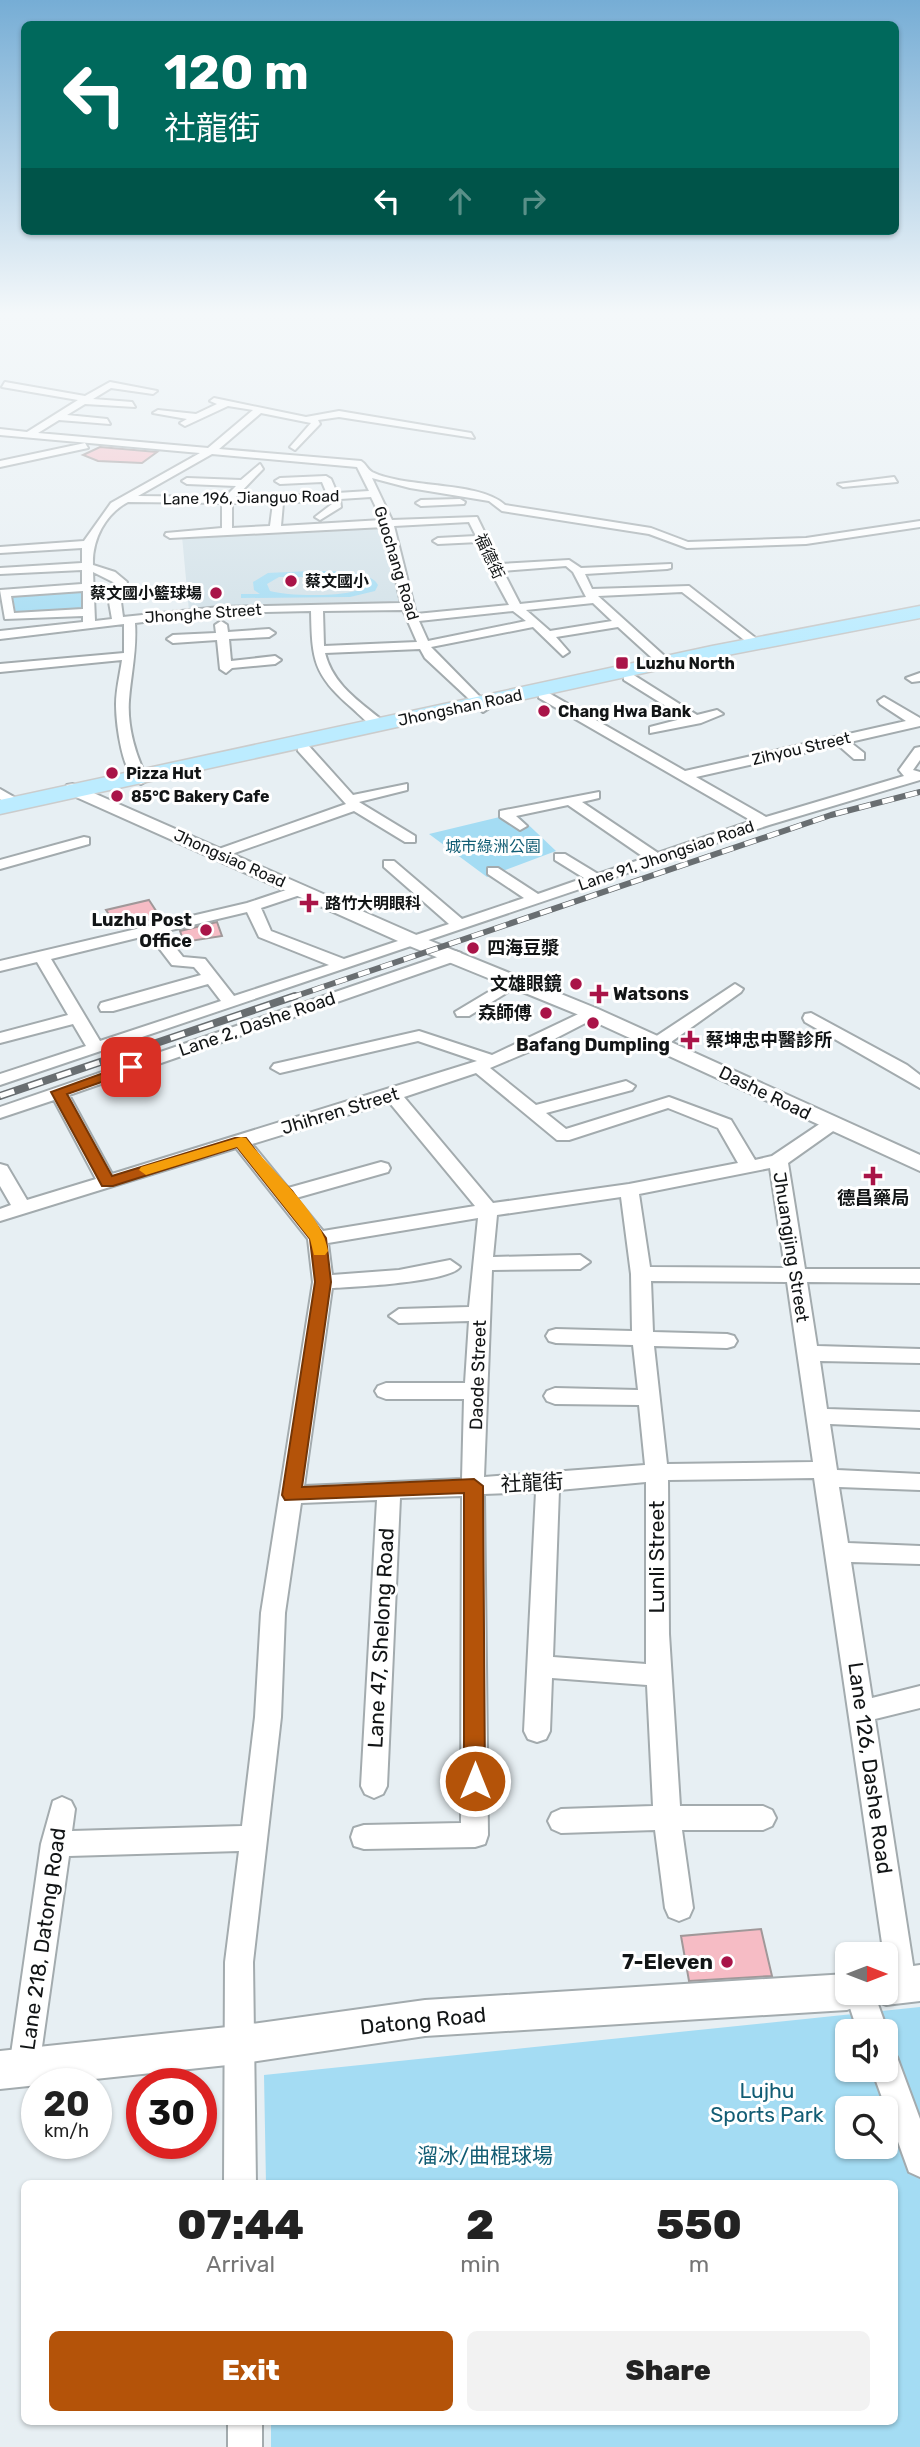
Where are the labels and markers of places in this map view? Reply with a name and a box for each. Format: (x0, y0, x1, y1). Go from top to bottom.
place label: 蔡文國小 (305, 572, 369, 591)
marker: 蔡文國小 (283, 573, 299, 589)
place label: 蔡文國小籃球場 (90, 584, 202, 603)
marker: 蔡文國小籃球場 (208, 585, 224, 601)
place label: Luzhu North (636, 654, 735, 673)
marker: Luzhu North (614, 655, 630, 671)
place label: Chang Hwa Bank (558, 702, 692, 721)
marker: Chang Hwa Bank (536, 703, 552, 719)
place label: Pizza Hut (126, 764, 202, 783)
marker: Pizza Hut (104, 765, 120, 781)
place label: 85°C Bakery Cafe (131, 787, 270, 806)
marker: 85°C Bakery Cafe (109, 788, 125, 804)
marker: 路竹大明眼科 (299, 893, 319, 913)
place label: 路竹大明眼科 (325, 894, 421, 913)
place label: Luzhu Post Office (91, 909, 192, 952)
marker: Luzhu Post Office (198, 922, 214, 938)
place label: 四海豆漿 (487, 937, 559, 959)
marker: 四海豆漿 (465, 940, 481, 956)
place label: 文雄眼鏡 (490, 973, 562, 995)
marker: 文雄眼鏡 (568, 976, 584, 992)
place label: Watsons (613, 983, 689, 1005)
marker: Watsons (591, 986, 607, 1002)
place label: 𡘙師傅 (478, 1002, 532, 1024)
marker: 𡘙師傅 (538, 1005, 554, 1021)
marker: Bafang Dumpling (585, 1015, 601, 1031)
place label: 蔡坤忠中醫診所 (706, 1029, 832, 1051)
marker: 蔡坤忠中醫診所 (680, 1030, 700, 1050)
place label: Bafang Dumpling (516, 1034, 670, 1056)
pin (101, 1037, 161, 1097)
marker: 德昌藥局 (865, 1168, 881, 1184)
place label: 德昌藥局 (837, 1187, 909, 1209)
place label: 7-Eleven (622, 1949, 713, 1974)
marker: 7-Eleven (719, 1954, 735, 1970)

